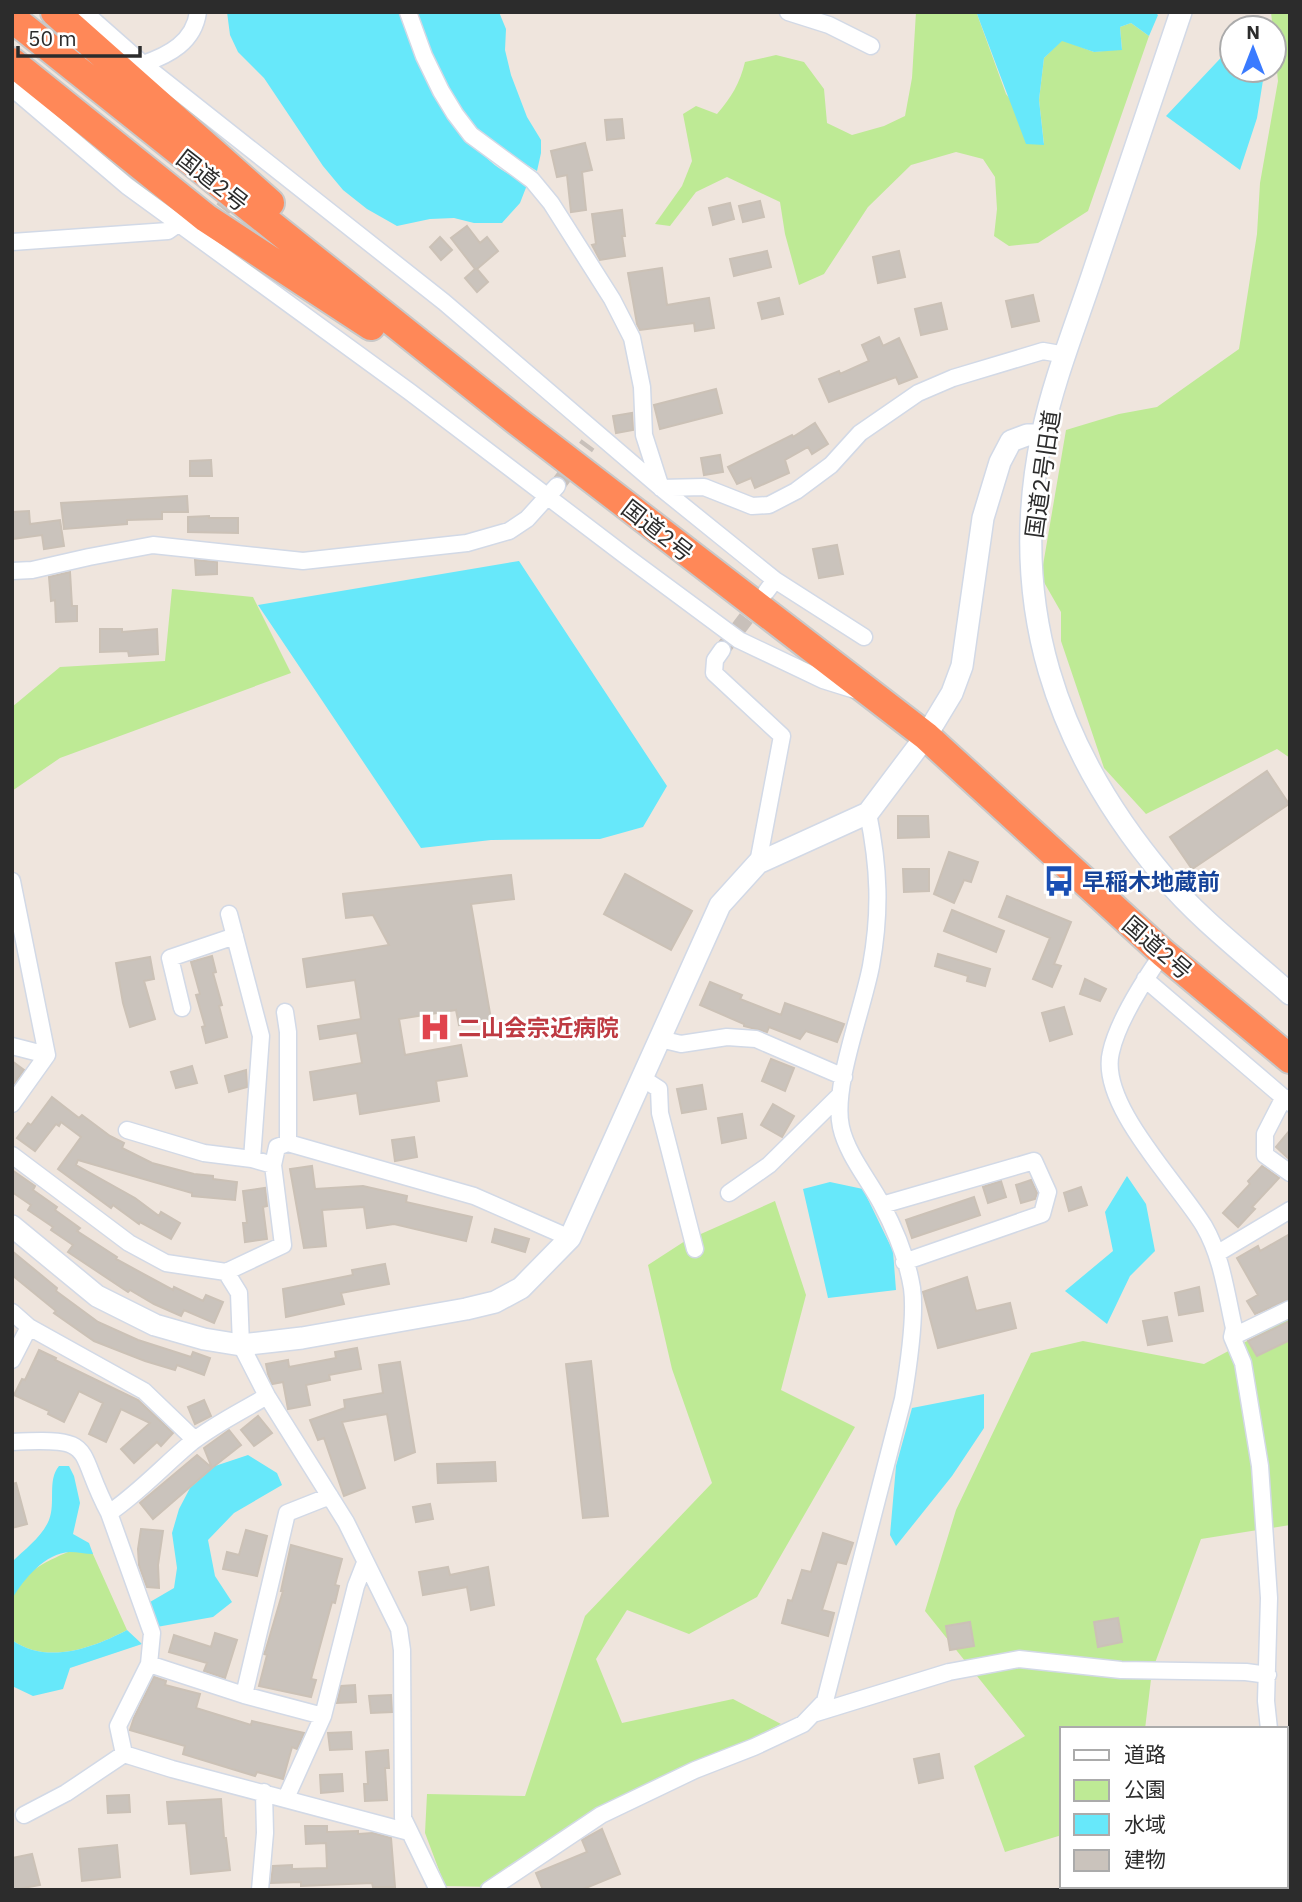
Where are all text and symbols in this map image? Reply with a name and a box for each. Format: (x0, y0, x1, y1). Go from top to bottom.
scale bar (18, 14, 140, 58)
north arrow (1218, 14, 1288, 84)
text: N (1246, 20, 1260, 44)
text: 50 m (28, 24, 77, 52)
street label: 国道2号 (171, 143, 255, 217)
street label: 国道2号旧道 (1018, 408, 1066, 540)
street label: 国道2号 (616, 493, 700, 567)
bus stop icon: 早稲木地蔵前 (1042, 864, 1076, 898)
place label: 早稲木地蔵前 (1082, 866, 1220, 896)
street label: 国道2号 (1117, 909, 1199, 985)
hospital icon: 二山会宗近病院 (418, 1010, 452, 1044)
place label: 二山会宗近病院 (458, 1012, 619, 1042)
legend (1060, 1727, 1288, 1888)
text: 道路 (1124, 1740, 1166, 1768)
text: 公園 (1124, 1775, 1166, 1803)
text: 水域 (1124, 1810, 1166, 1838)
text: 建物 (1124, 1845, 1166, 1873)

